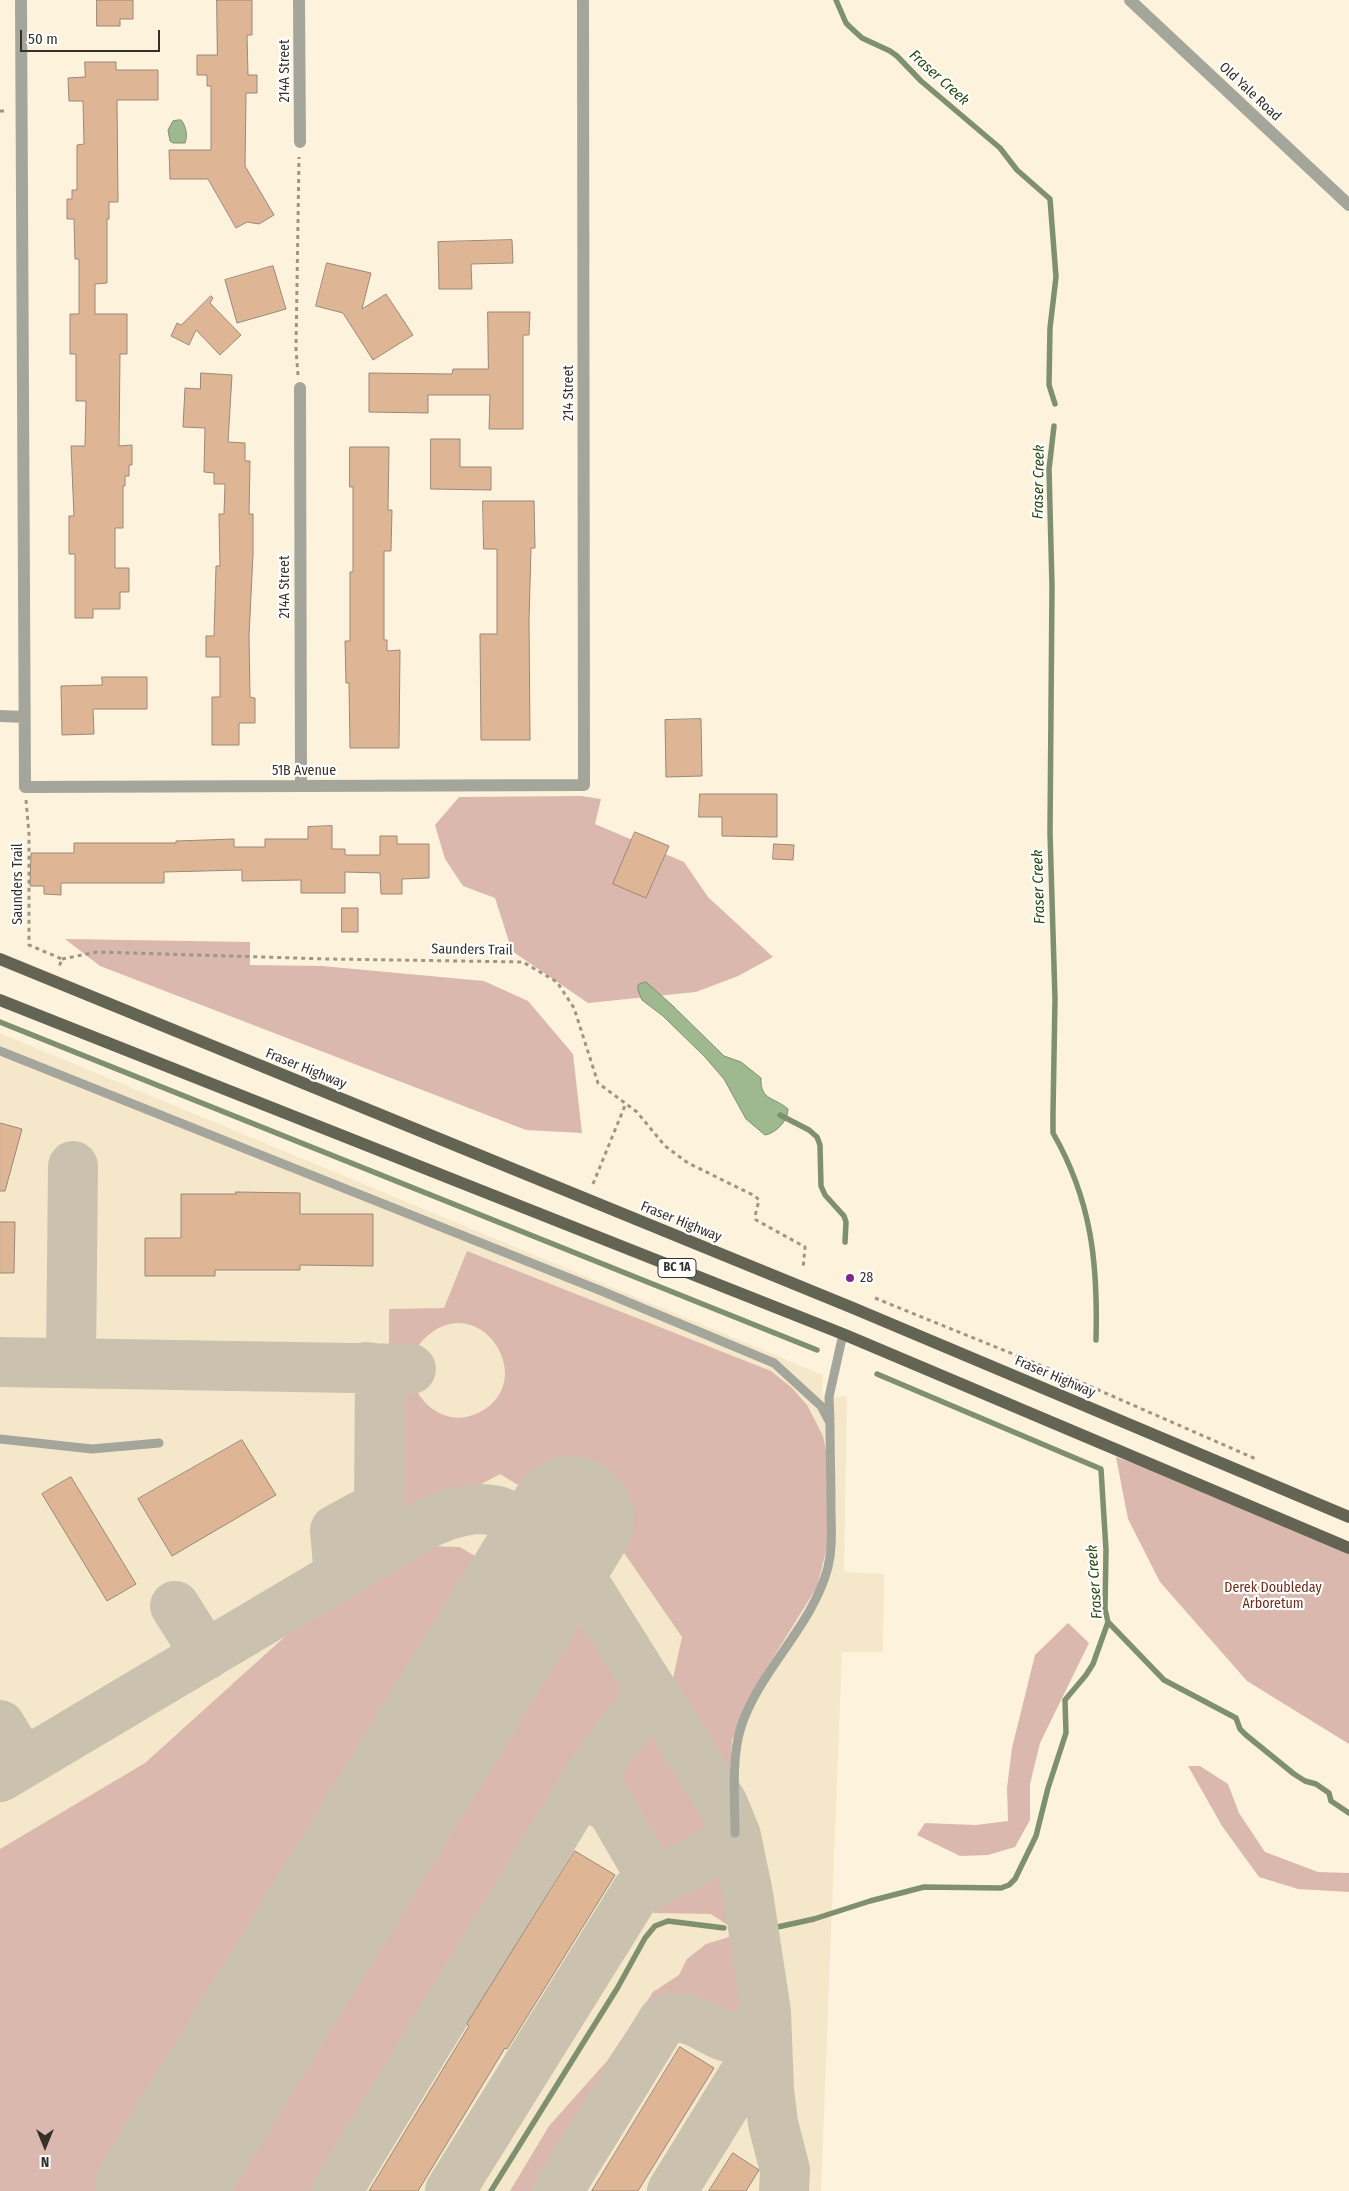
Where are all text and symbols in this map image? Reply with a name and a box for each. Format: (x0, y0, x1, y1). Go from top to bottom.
scale bar (22, 20, 162, 52)
text: 50 m (28, 30, 58, 48)
street label: 214A Street (277, 39, 293, 103)
water label: Fraser Creek (905, 46, 973, 110)
street label: Old Yale Road (1216, 59, 1284, 125)
street label: 214 Street (561, 365, 577, 421)
water label: Fraser Creek (1029, 445, 1049, 519)
street label: 214A Street (277, 555, 293, 619)
street label: 51B Avenue (272, 763, 336, 779)
street label: Saunders Trail (10, 843, 26, 925)
water label: Fraser Creek (1029, 850, 1049, 924)
street label: Saunders Trail (431, 941, 513, 959)
street label: Fraser Highway (263, 1045, 349, 1093)
street label: Fraser Highway (638, 1198, 724, 1246)
road number: BC 1A (658, 1258, 696, 1278)
place label: 28 (860, 1270, 873, 1286)
marker: 28 (844, 1272, 856, 1284)
street label: Fraser Highway (1012, 1353, 1098, 1401)
water label: Fraser Creek (1083, 1544, 1107, 1620)
park label: Derek Doubleday Arboretum (1224, 1580, 1322, 1612)
north arrow (20, 2121, 70, 2171)
text: N (41, 2153, 49, 2170)

